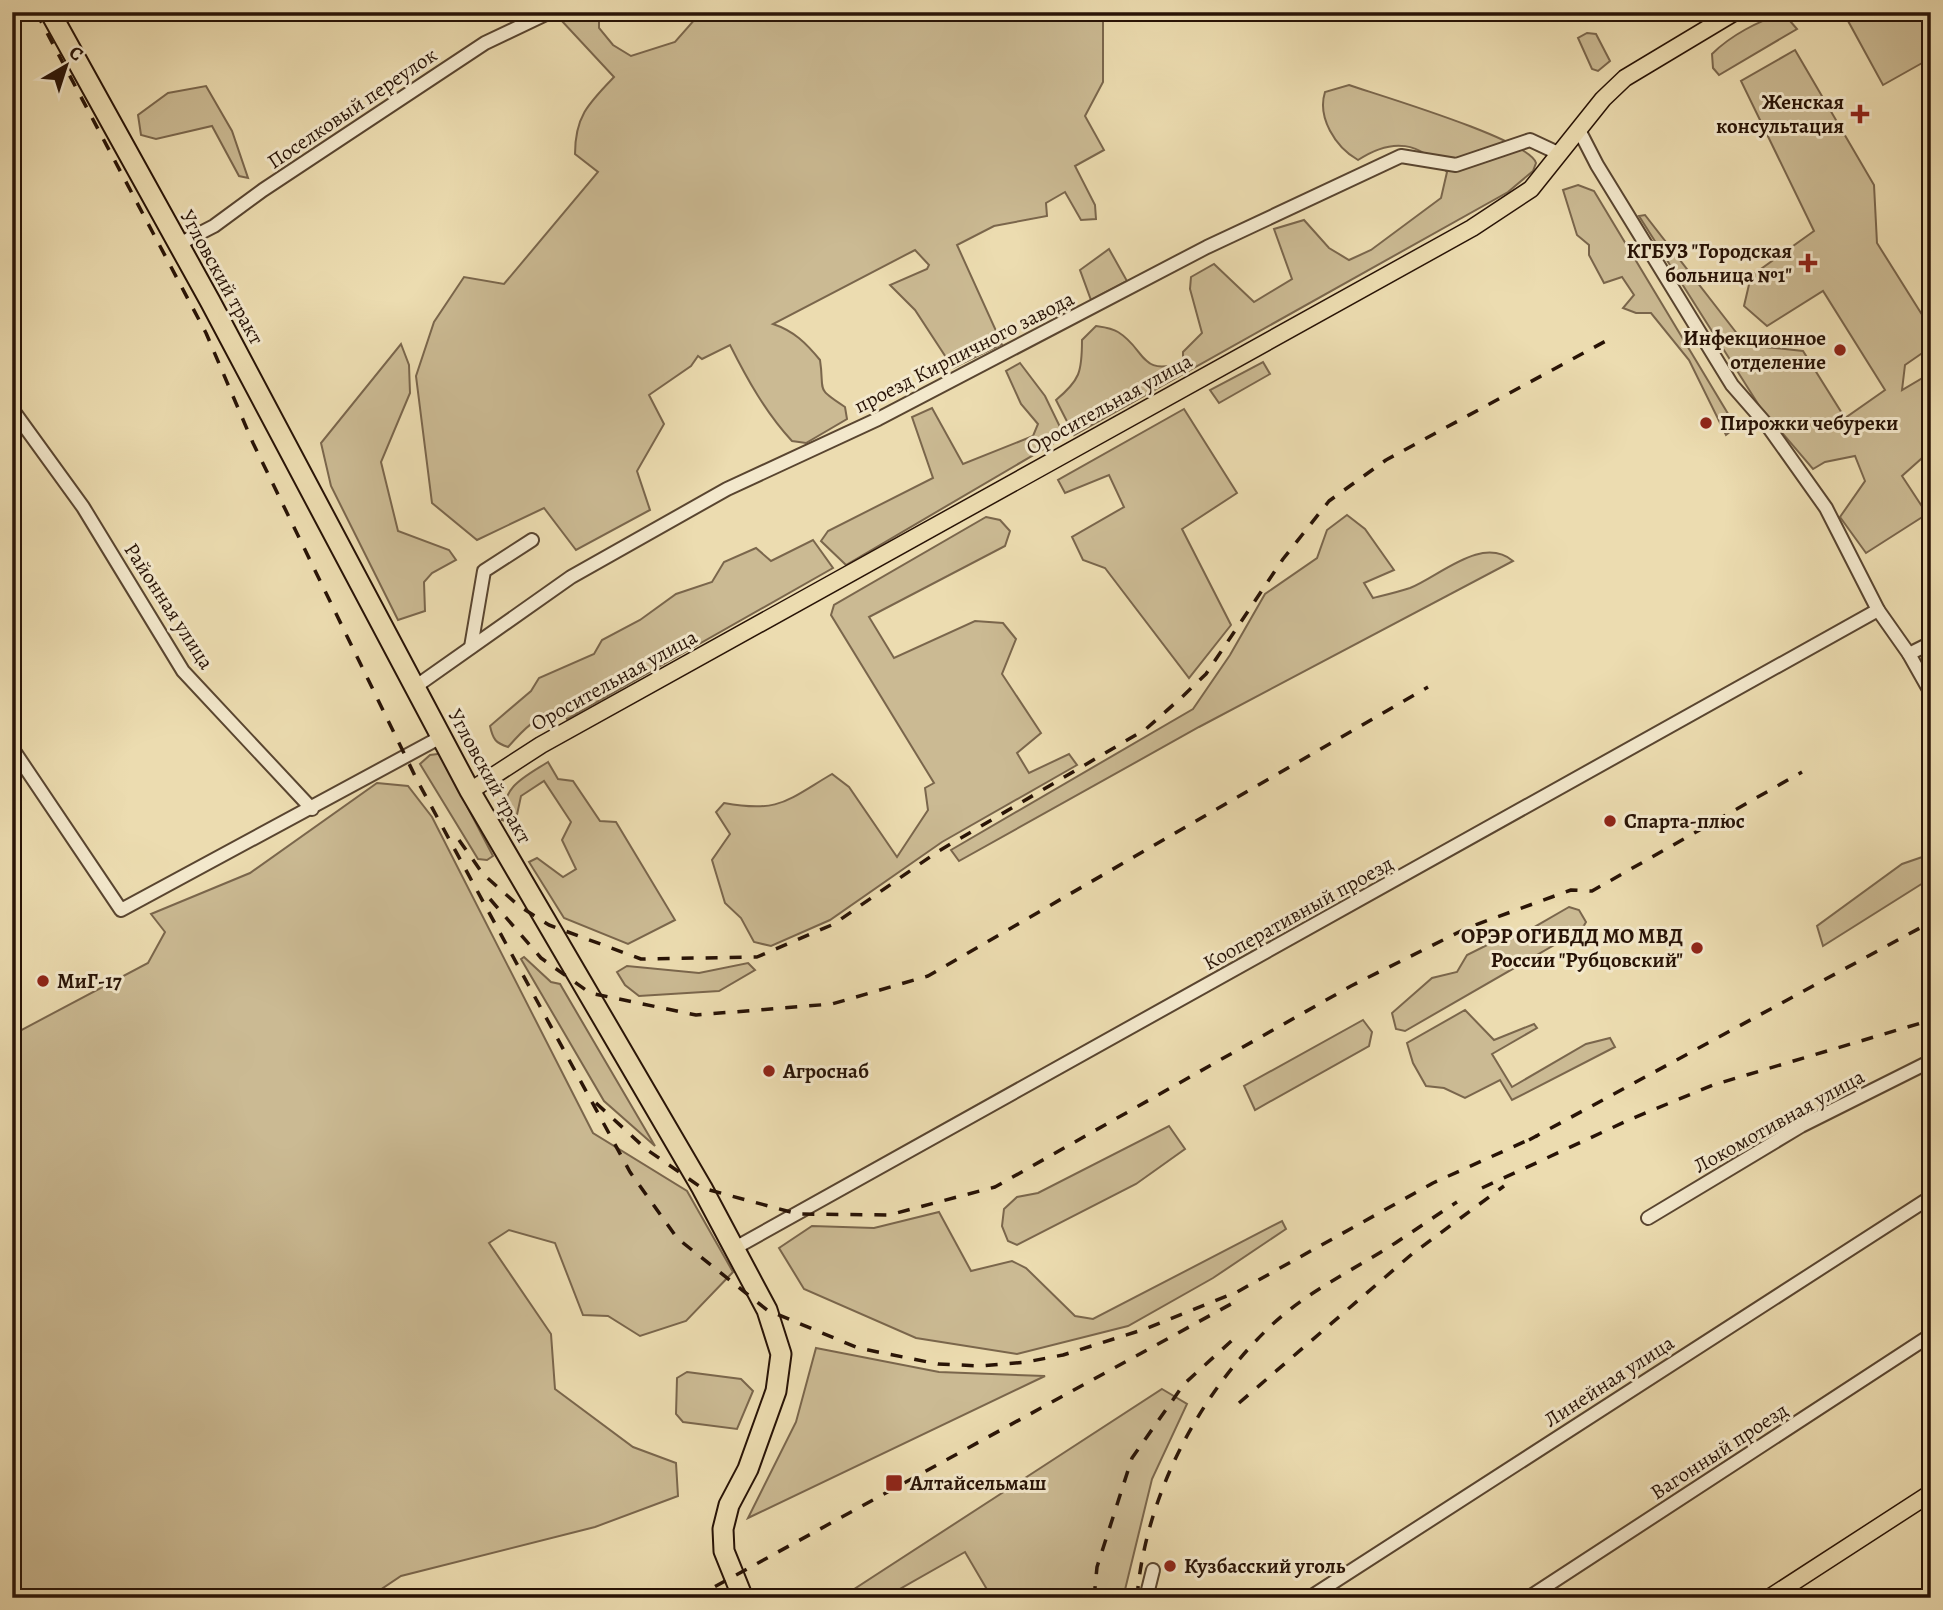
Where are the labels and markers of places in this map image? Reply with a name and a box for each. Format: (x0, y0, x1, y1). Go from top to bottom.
place label: Женская консультация (1716, 88, 1844, 140)
marker: Женская консультация (1850, 104, 1870, 124)
place label: КГБУЗ "Городская больница №1" (1626, 237, 1792, 289)
marker: КГБУЗ "Городская больница №1" (1798, 253, 1818, 273)
place label: Инфекционное отделение (1683, 324, 1826, 376)
marker: Инфекционное отделение (1832, 342, 1848, 358)
place label: Пирожки чебуреки (1720, 409, 1899, 437)
marker: Пирожки чебуреки (1698, 415, 1714, 431)
place label: Спарта-плюс (1624, 807, 1745, 835)
marker: Спарта-плюс (1602, 813, 1618, 829)
place label: ОРЭР ОГИБДД МО МВД России "Рубцовский" (1461, 922, 1683, 974)
marker: ОРЭР ОГИБДД МО МВД России "Рубцовский" (1689, 940, 1705, 956)
place label: МиГ-17 (57, 967, 122, 995)
marker: МиГ-17 (35, 973, 51, 989)
place label: Агроснаб (782, 1057, 869, 1085)
marker: Агроснаб (761, 1063, 777, 1079)
place label: Алтайсельмаш (909, 1469, 1046, 1497)
marker: Алтайсельмаш (884, 1473, 904, 1493)
place label: Кузбасский уголь (1184, 1552, 1346, 1580)
marker: Кузбасский уголь (1162, 1558, 1178, 1574)

